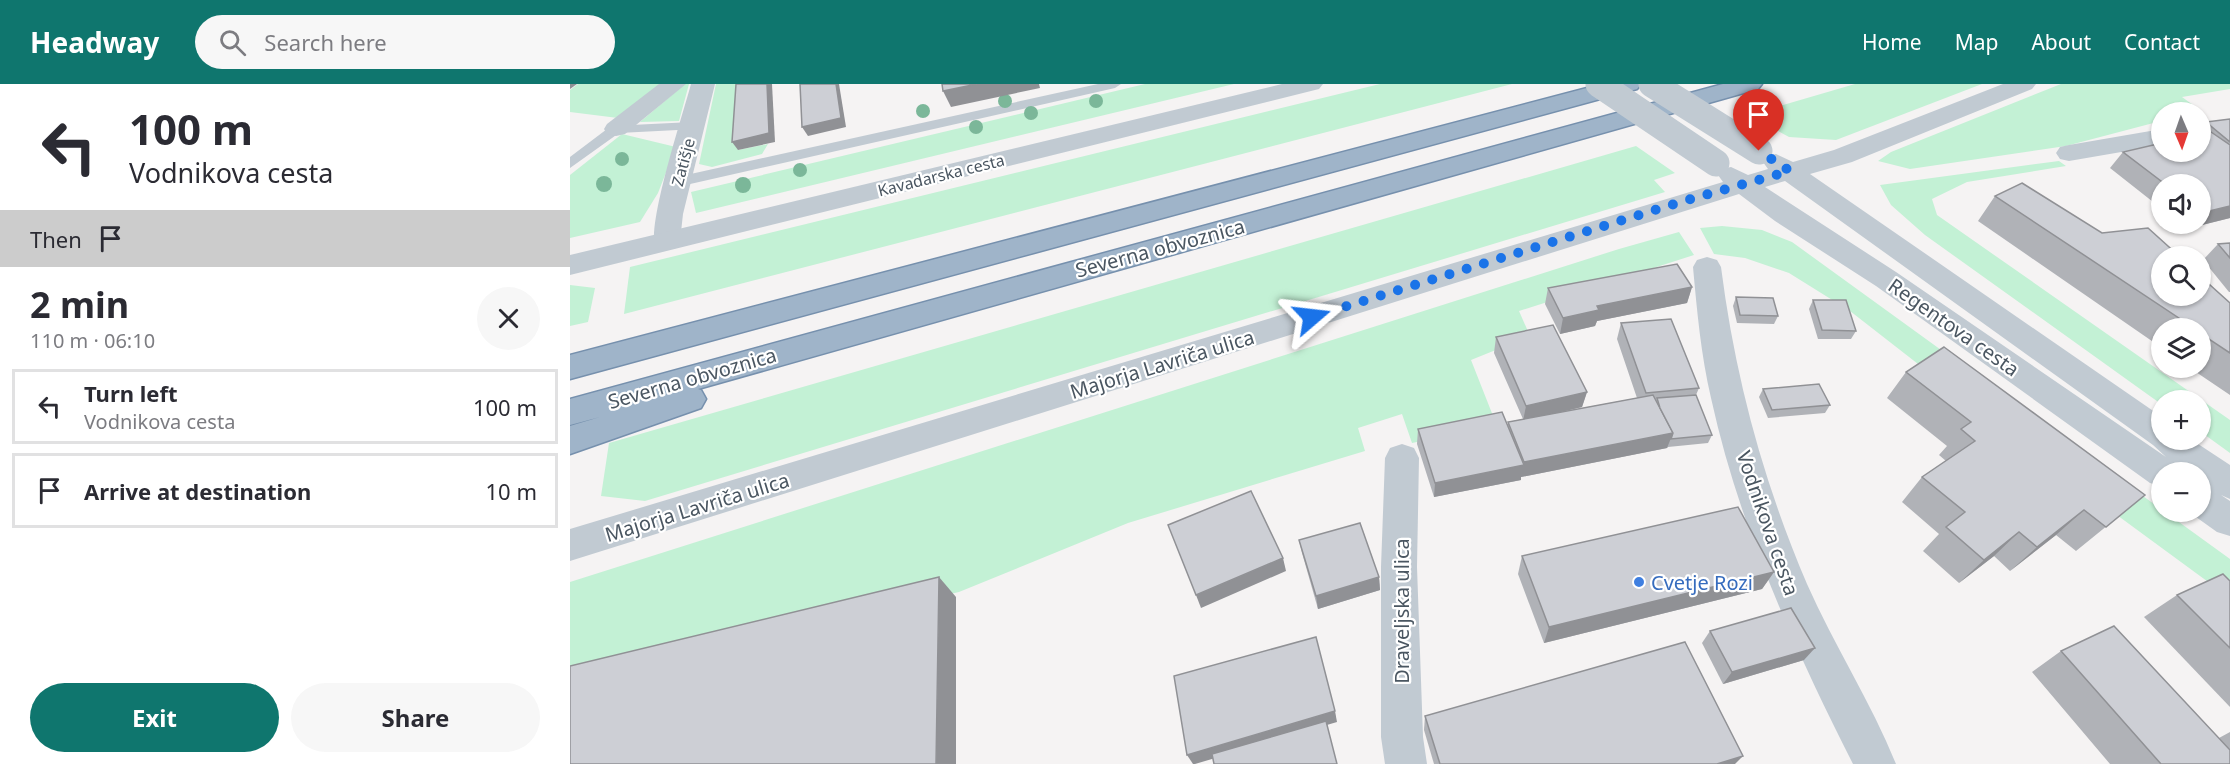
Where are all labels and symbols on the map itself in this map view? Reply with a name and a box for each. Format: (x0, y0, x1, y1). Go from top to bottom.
pin (1733, 89, 1784, 151)
north arrow (2151, 102, 2211, 162)
street label: Zatišje (666, 136, 700, 188)
street label: Kavadarska cesta (875, 149, 1007, 201)
street label: Severna obvoznica (1072, 212, 1248, 284)
street label: Regentova cesta (1883, 272, 2025, 382)
position arrow (1280, 285, 1344, 349)
street label: Majorja Lavriča ulica (1067, 323, 1257, 405)
street label: Severna obvoznica (605, 341, 779, 415)
street label: Vodnikova cesta (1731, 447, 1805, 599)
street label: Majorja Lavriča ulica (602, 466, 792, 548)
street label: Draveljska ulica (1388, 538, 1415, 684)
place label: Cvetje Rozi (1651, 569, 1753, 596)
marker: Cvetje Rozi (1632, 575, 1646, 589)

